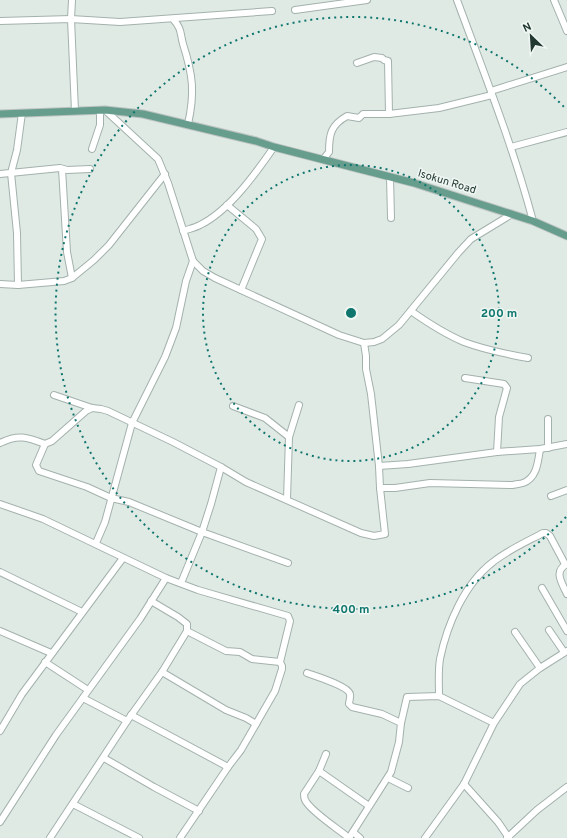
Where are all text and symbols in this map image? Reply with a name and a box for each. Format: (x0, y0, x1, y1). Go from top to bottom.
north arrow (511, 16, 551, 56)
text: N (521, 20, 534, 36)
street label: Isokun Road (416, 166, 478, 198)
centre of rings (344, 306, 358, 320)
text: 200 m (481, 306, 517, 322)
text: 400 m (332, 602, 370, 618)

